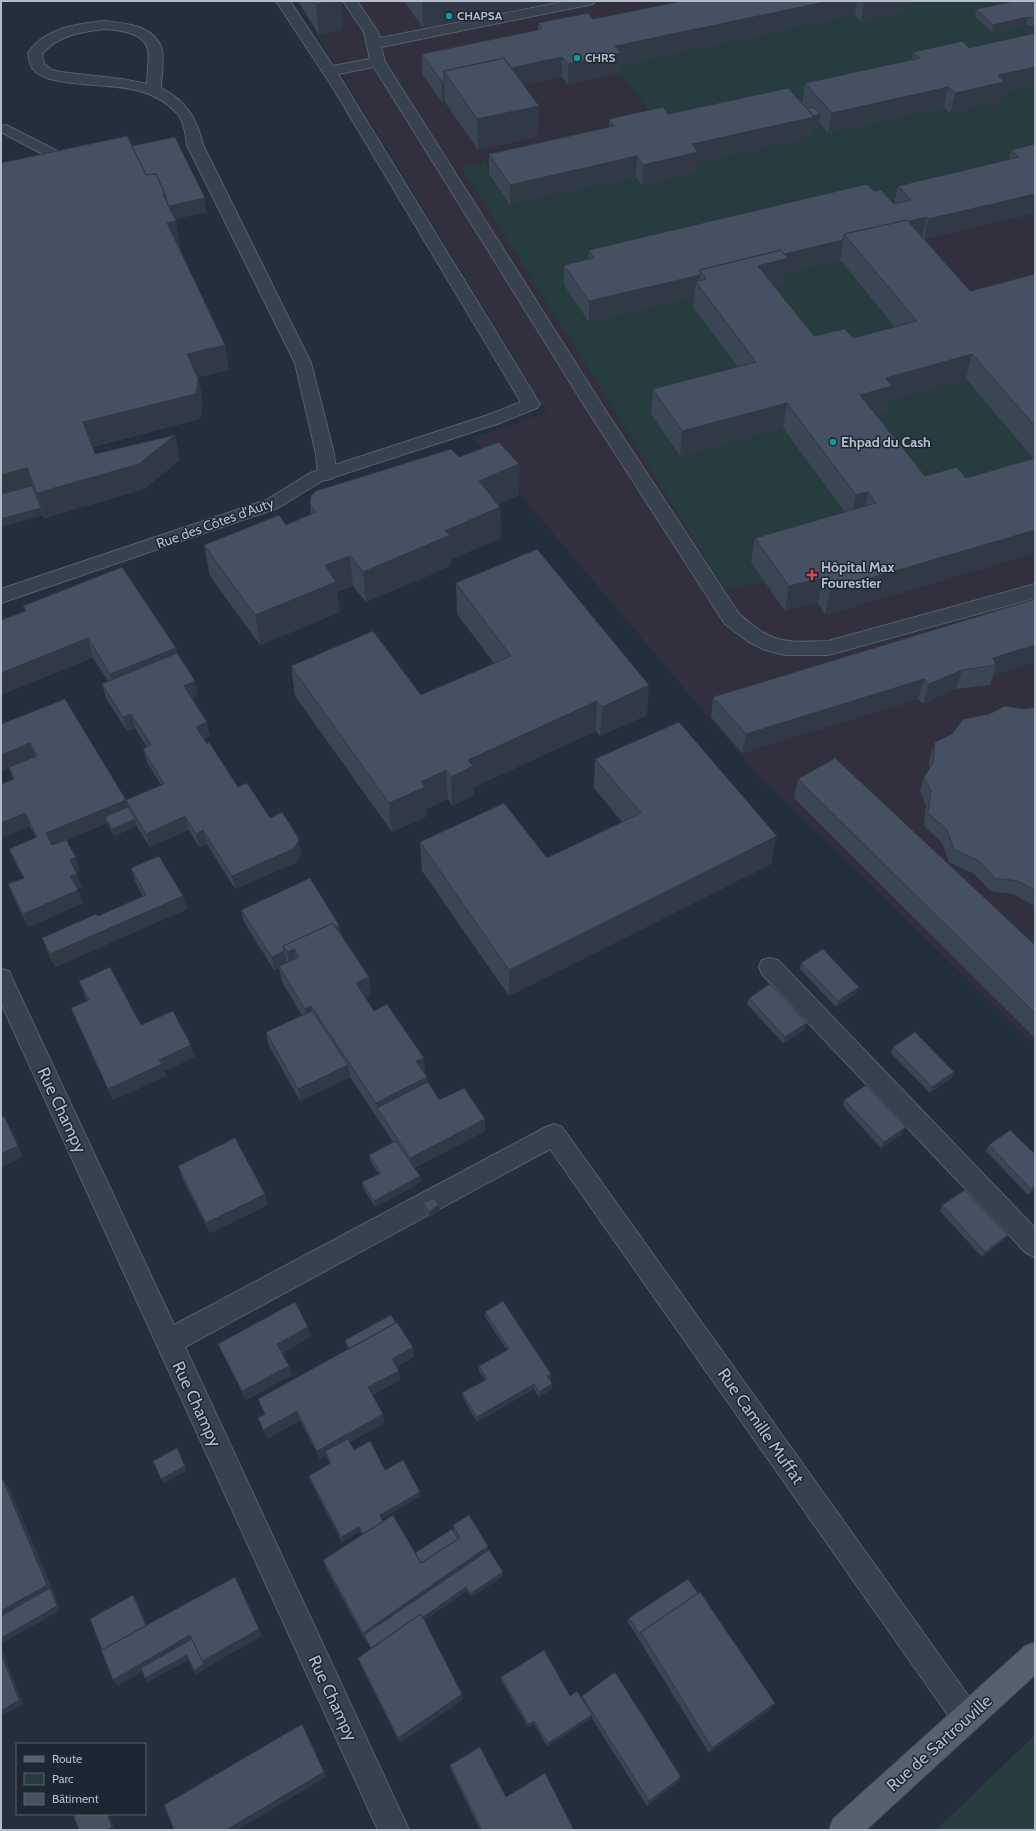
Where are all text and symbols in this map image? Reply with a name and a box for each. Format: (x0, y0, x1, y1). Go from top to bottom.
place label: CHAPSA (457, 8, 503, 23)
marker: CHAPSA (444, 11, 454, 21)
place label: CHRS (585, 50, 616, 65)
marker: CHRS (572, 53, 582, 63)
place label: Ehpad du Cash (841, 433, 931, 451)
marker: Ehpad du Cash (828, 437, 838, 447)
street label: Rue des Côtes d'Auty (154, 493, 276, 553)
place label: Hôpital Max Fourestier (821, 558, 895, 592)
marker: Hôpital Max Fourestier (806, 569, 818, 581)
street label: Rue Champy (33, 1064, 91, 1156)
street label: Rue Champy (168, 1358, 226, 1450)
street label: Rue Camille Muffat (714, 1364, 808, 1488)
street label: Rue Champy (304, 1652, 362, 1744)
street label: Rue de Sartrouville (882, 1690, 996, 1795)
legend (16, 1743, 146, 1815)
text: Route (52, 1751, 82, 1766)
text: Parc (52, 1771, 74, 1786)
text: Bâtiment (52, 1791, 99, 1806)

